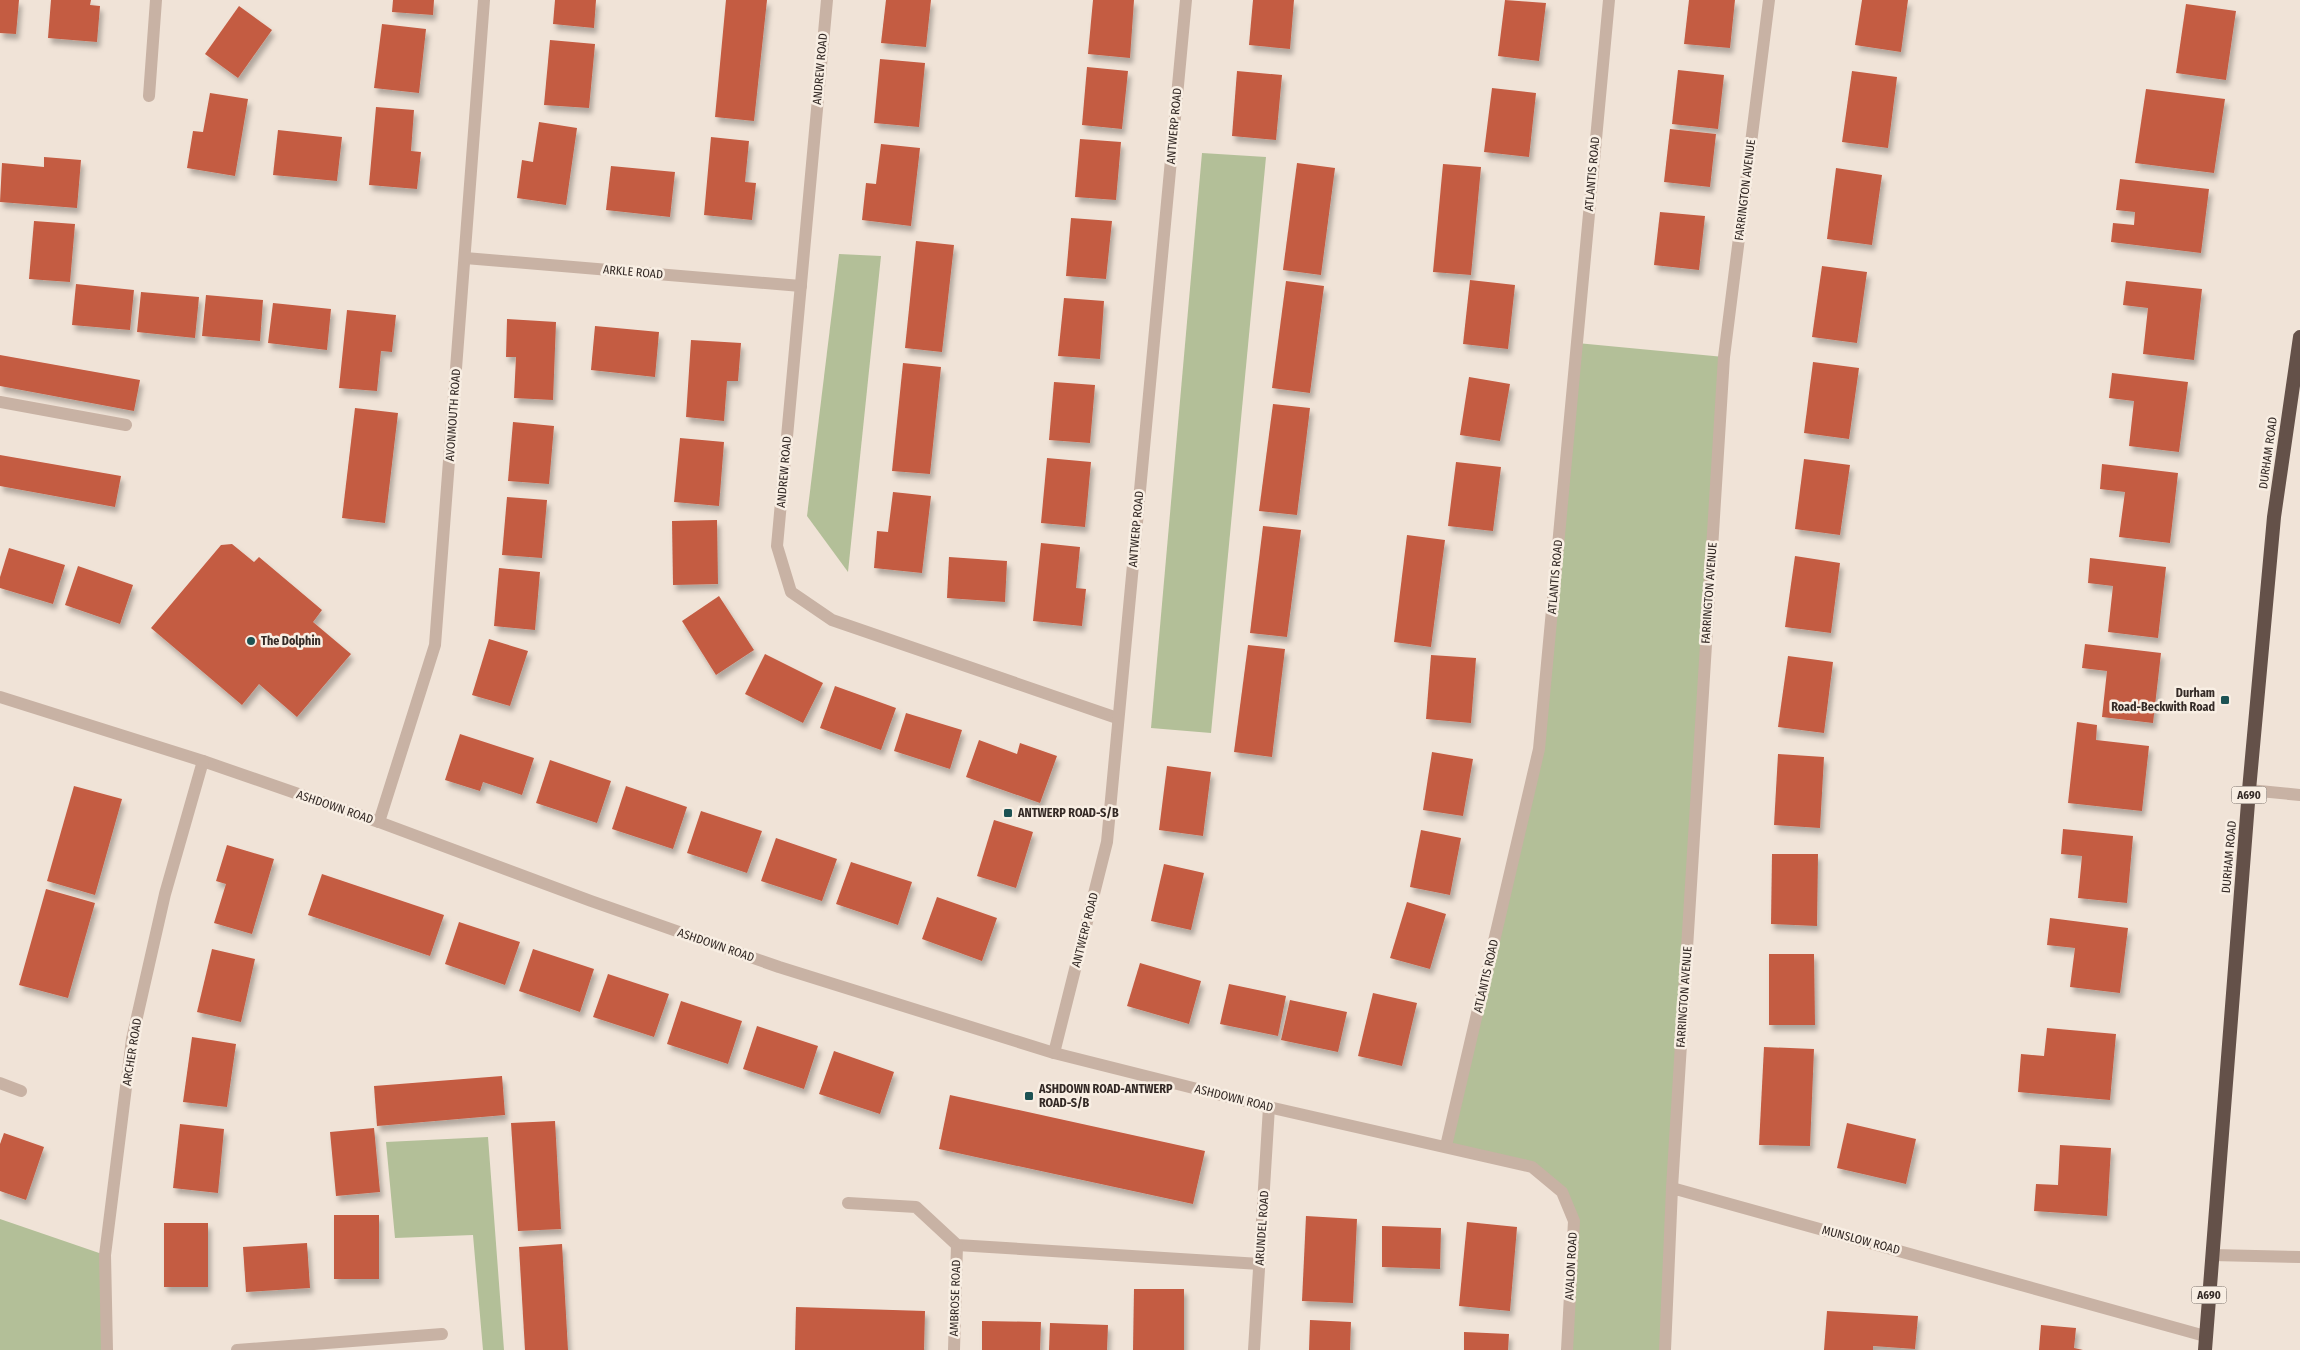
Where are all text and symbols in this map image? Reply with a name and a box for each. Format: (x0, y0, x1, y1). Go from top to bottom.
street label: ANDREW ROAD (810, 33, 830, 105)
street label: ANTWERP ROAD (1164, 87, 1184, 165)
street label: ATLANTIS ROAD (1582, 136, 1602, 212)
street label: FARRINGTON AVENUE (1732, 138, 1758, 241)
street label: ARKLE ROAD (602, 262, 664, 282)
street label: AVONMOUTH ROAD (443, 368, 463, 462)
street label: DURHAM ROAD (2256, 416, 2280, 490)
street label: ANDREW ROAD (774, 436, 794, 508)
street label: ANTWERP ROAD (1126, 490, 1146, 568)
street label: ATLANTIS ROAD (1545, 539, 1565, 615)
street label: FARRINGTON AVENUE (1698, 541, 1720, 644)
place label: The Dolphin (261, 634, 321, 648)
marker: The Dolphin (245, 635, 257, 647)
place label: Durham Road-Beckwith Road (2111, 686, 2215, 714)
marker: Durham Road-Beckwith Road (2219, 694, 2231, 706)
road number: A690 (2232, 786, 2266, 804)
street label: ASHDOWN ROAD (295, 787, 375, 827)
place label: ANTWERP ROAD-S/B (1017, 806, 1119, 820)
marker: ANTWERP ROAD-S/B (1002, 807, 1014, 819)
street label: DURHAM ROAD (2219, 820, 2239, 894)
street label: ANTWERP ROAD (1069, 891, 1101, 969)
street label: ASHDOWN ROAD (676, 925, 756, 965)
street label: ATLANTIS ROAD (1471, 938, 1501, 1014)
street label: FARRINGTON AVENUE (1673, 945, 1695, 1048)
street label: ARCHER ROAD (120, 1017, 144, 1087)
street label: ASHDOWN ROAD (1193, 1081, 1275, 1115)
place label: ASHDOWN ROAD-ANTWERP ROAD-S/B (1038, 1082, 1173, 1110)
marker: ASHDOWN ROAD-ANTWERP ROAD-S/B (1023, 1090, 1035, 1102)
street label: ARUNDEL ROAD (1252, 1190, 1272, 1266)
street label: MUNSLOW ROAD (1821, 1223, 1902, 1257)
street label: AVALON ROAD (1562, 1232, 1580, 1300)
street label: AMBROSE ROAD (947, 1259, 963, 1337)
road number: A690 (2192, 1286, 2226, 1304)

